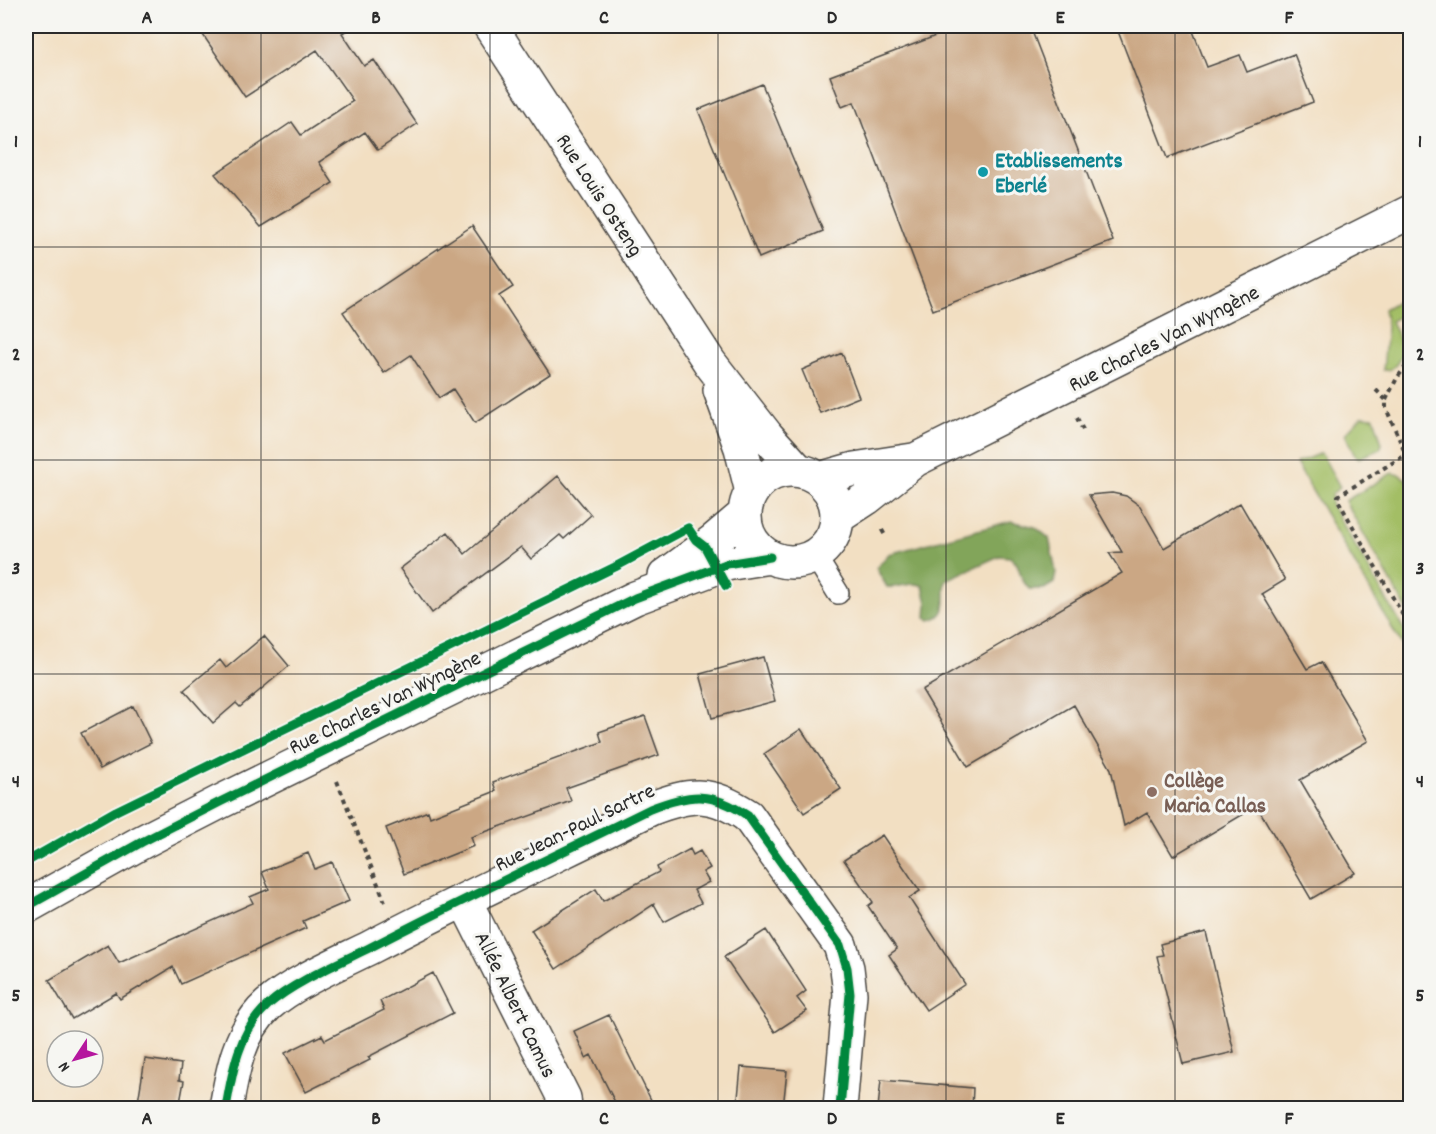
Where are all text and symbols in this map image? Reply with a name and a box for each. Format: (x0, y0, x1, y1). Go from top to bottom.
text: A (142, 5, 153, 33)
text: B (371, 5, 381, 33)
text: C (599, 5, 609, 33)
text: D (827, 5, 838, 33)
text: E (1055, 5, 1065, 33)
text: F (1285, 5, 1295, 33)
street label: Rue Louis Osteng (547, 128, 649, 263)
text: 1 (14, 129, 18, 157)
text: 1 (1418, 129, 1422, 157)
place label: Etablissements Eberlé (995, 147, 1123, 203)
marker: Etablissements Eberlé (976, 165, 990, 179)
street label: Rue Charles Van Wyngène (1064, 279, 1265, 402)
text: 2 (12, 342, 20, 370)
text: 2 (1416, 342, 1424, 370)
text: 3 (12, 556, 20, 584)
text: 3 (1416, 556, 1424, 584)
street label: Rue Charles Van Wyngène (284, 644, 487, 764)
place label: Collège Maria Callas (1164, 767, 1266, 823)
text: 4 (12, 769, 20, 797)
text: 4 (1416, 769, 1424, 797)
street label: Rue Jean-Paul Sartre (490, 777, 661, 881)
marker: Collège Maria Callas (1145, 785, 1159, 799)
street label: Allée Albert Camus (465, 927, 563, 1084)
text: 5 (11, 983, 21, 1011)
text: 5 (1415, 983, 1425, 1011)
north arrow (45, 1029, 105, 1089)
text: N (53, 1056, 77, 1076)
text: A (142, 1106, 153, 1134)
text: B (371, 1106, 381, 1134)
text: C (599, 1106, 609, 1134)
text: D (827, 1106, 838, 1134)
text: E (1055, 1106, 1065, 1134)
text: F (1285, 1106, 1295, 1134)

